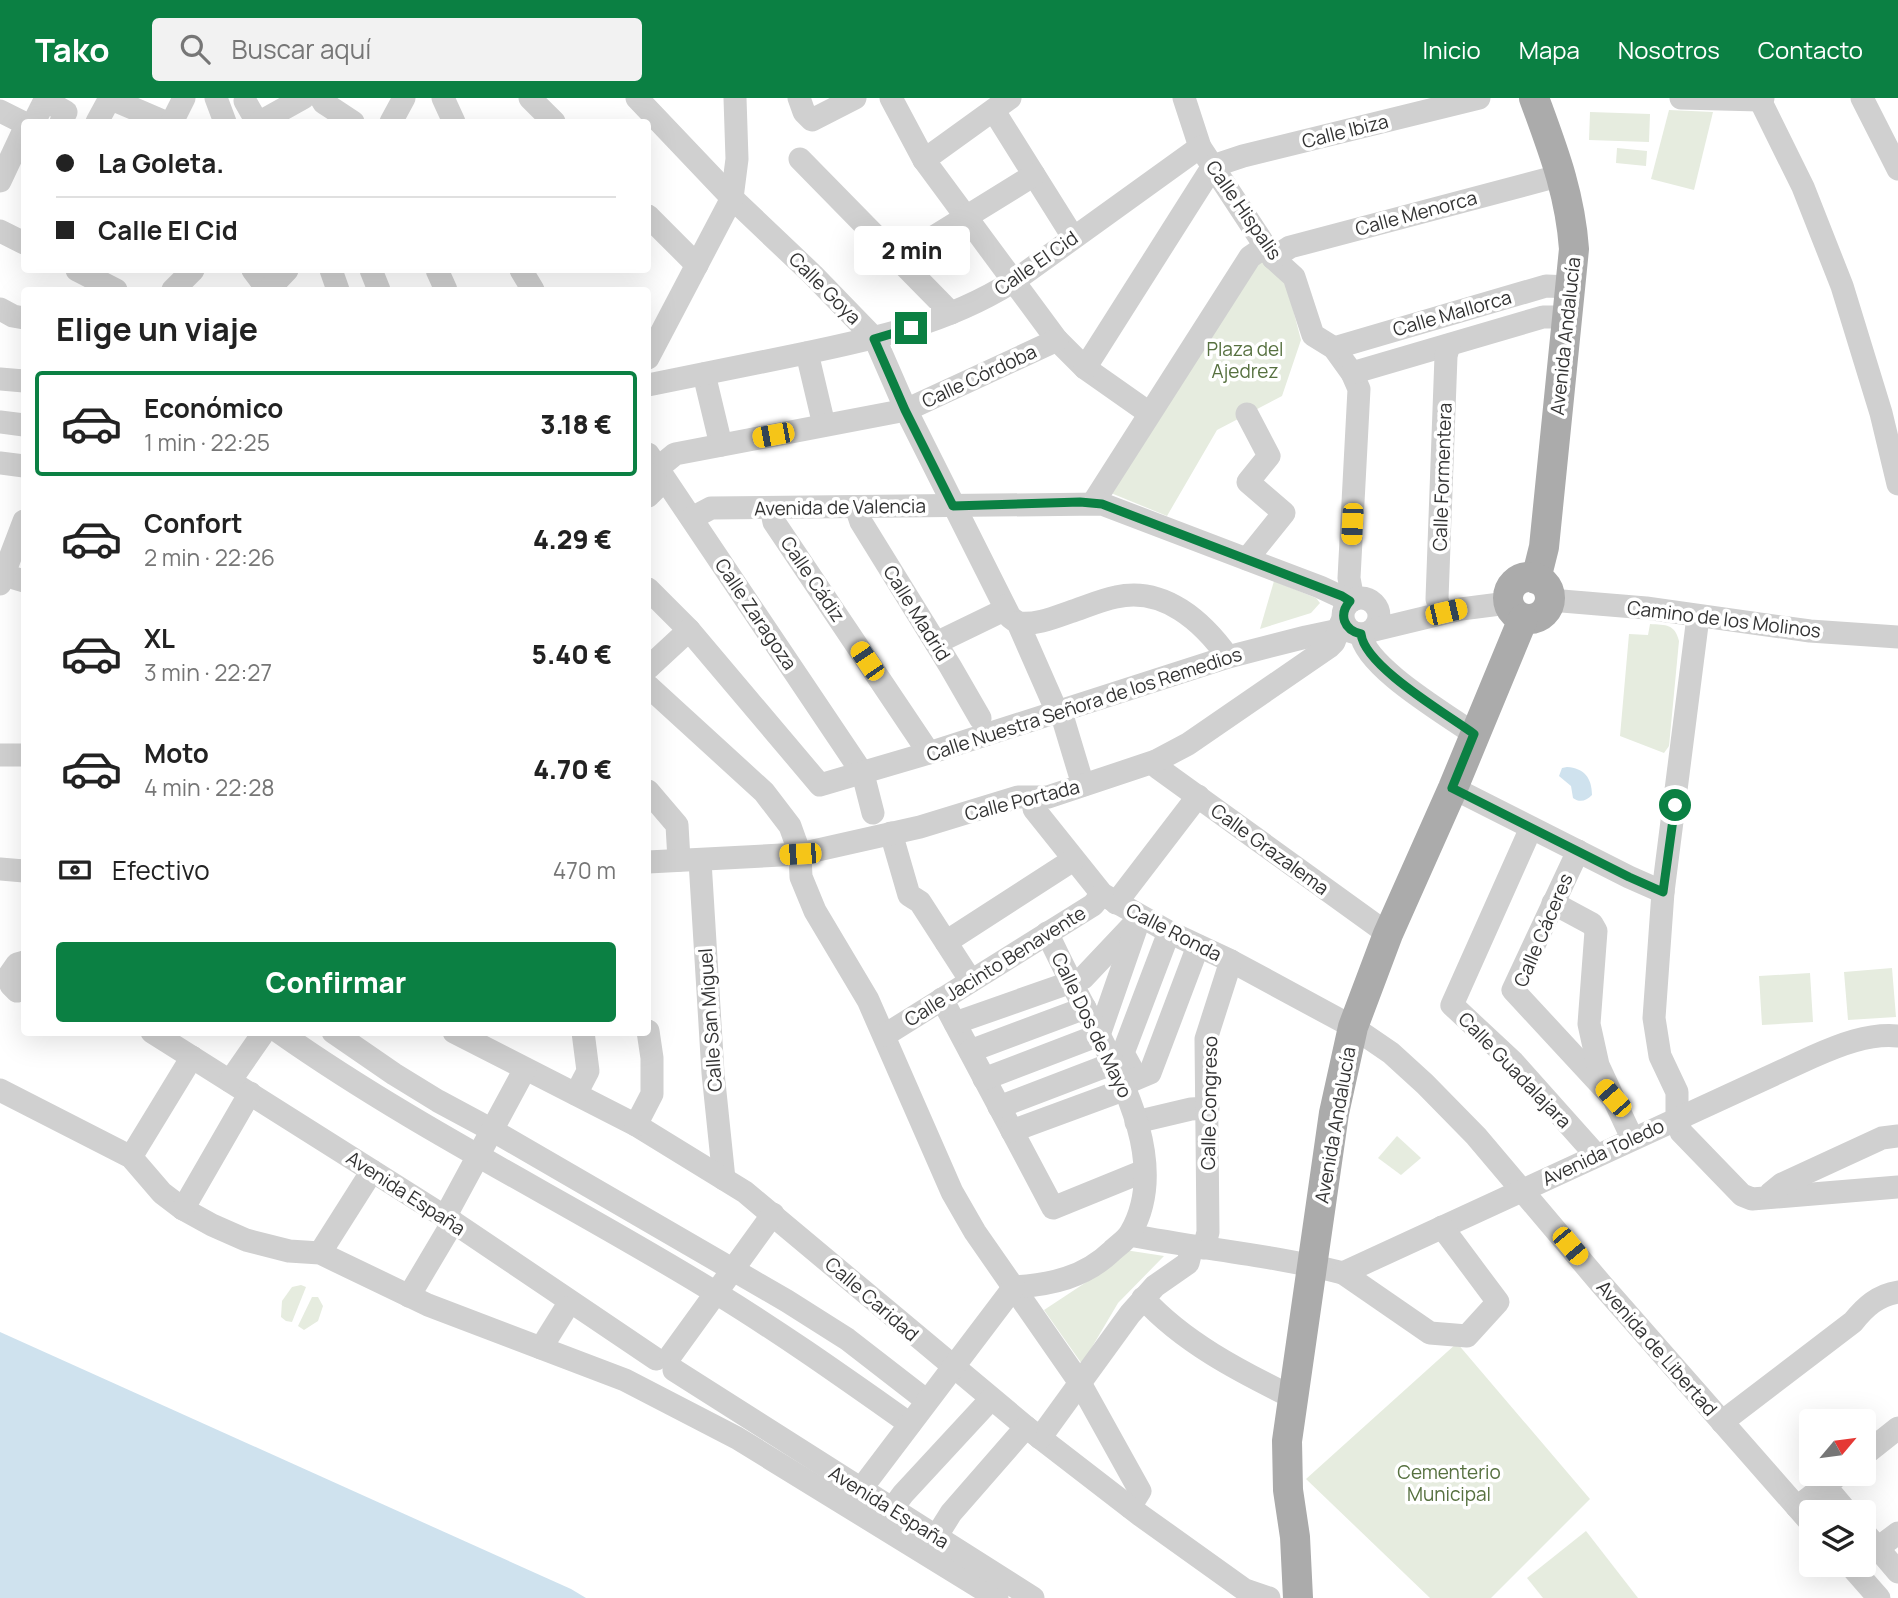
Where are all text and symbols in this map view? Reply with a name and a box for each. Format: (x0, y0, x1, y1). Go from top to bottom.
search box (152, 18, 642, 81)
text: Tako (35, 27, 110, 72)
icon: search (176, 30, 214, 68)
text: Buscar aquí (232, 31, 371, 67)
text: Inicio (1423, 33, 1481, 66)
text: Mapa (1519, 33, 1580, 66)
text: Nosotros (1618, 33, 1720, 66)
text: Contacto (1758, 33, 1863, 66)
street label: Calle Ibiza (1299, 108, 1391, 154)
text: La Goleta. (98, 145, 224, 181)
street label: Calle Hispalis (1200, 155, 1288, 265)
street label: Calle Menorca (1352, 184, 1480, 242)
text: Calle El Cid (98, 212, 238, 248)
street label: Calle El Cid (989, 225, 1083, 301)
callout: 2 min (853, 226, 969, 275)
text: 2 min (882, 234, 943, 266)
street label: Calle Goya (783, 246, 867, 330)
street label: Avenida Andalucía (1544, 256, 1586, 416)
street label: Calle Mallorca (1390, 284, 1514, 342)
text: Elige un viaje (56, 307, 258, 351)
route end (895, 312, 927, 344)
park label: Plaza del Ajedrez (1206, 336, 1284, 384)
street label: Calle Córdoba (917, 338, 1041, 414)
text: Económico (144, 390, 283, 426)
icon: car (60, 392, 123, 455)
street label: Calle Formentera (1426, 402, 1458, 552)
text: 3.18 € (540, 406, 612, 442)
car (751, 421, 796, 449)
text: 1 min · 22:25 (144, 426, 270, 458)
street label: Avenida de Valencia (754, 493, 926, 521)
car (1341, 502, 1364, 546)
text: Confort (144, 505, 243, 541)
icon: car (60, 507, 123, 570)
text: 4.29 € (533, 521, 612, 557)
street label: Calle Cádiz (775, 531, 851, 627)
text: 2 min · 22:26 (144, 541, 275, 573)
street label: Calle Zaragoza (709, 553, 803, 675)
street label: Calle Madrid (877, 560, 957, 666)
street label: Camino de los Molinos (1626, 594, 1822, 644)
car (1424, 597, 1469, 627)
text: XL (144, 620, 175, 656)
icon: car (60, 622, 123, 685)
text: 5.40 € (532, 636, 612, 672)
car (847, 638, 888, 684)
street label: Calle Nuestra Señora de los Remedios (923, 641, 1245, 767)
text: 3 min · 22:27 (144, 656, 272, 688)
text: Moto (144, 735, 209, 771)
icon: car (60, 737, 123, 800)
text: 4.70 € (533, 751, 612, 787)
text: 4 min · 22:28 (144, 771, 275, 803)
street label: Calle Portada (962, 773, 1082, 827)
route start (1659, 789, 1691, 821)
street label: Calle Grazalema (1206, 797, 1334, 901)
car (779, 842, 822, 866)
icon: cash (56, 851, 94, 889)
text: Efectivo (112, 852, 210, 888)
text: 470 m (553, 854, 616, 886)
street label: Calle Cáceres (1507, 869, 1579, 991)
street label: Calle Ronda (1122, 897, 1226, 967)
street label: Calle Jacinto Benavente (899, 900, 1091, 1032)
button: Confirmar (56, 942, 616, 1022)
street label: Calle San Miguel (692, 947, 728, 1093)
street label: Calle Dos de Mayo (1046, 948, 1138, 1102)
street label: Calle Guadalajara (1453, 1006, 1577, 1134)
street label: Calle Congreso (1195, 1036, 1223, 1170)
street label: Avenida Andalucía (1308, 1045, 1362, 1205)
car (1592, 1075, 1635, 1121)
street label: Avenida Toledo (1538, 1112, 1668, 1192)
street label: Avenida España (341, 1145, 471, 1241)
car (1549, 1223, 1592, 1269)
street label: Calle Caridad (820, 1251, 924, 1347)
street label: Avenida de Libertad (1591, 1275, 1723, 1421)
north arrow (1799, 1409, 1876, 1486)
map controls (1799, 1409, 1876, 1577)
park label: Cementerio Municipal (1397, 1459, 1501, 1507)
street label: Avenida España (824, 1460, 954, 1554)
button: layers (1799, 1500, 1876, 1577)

